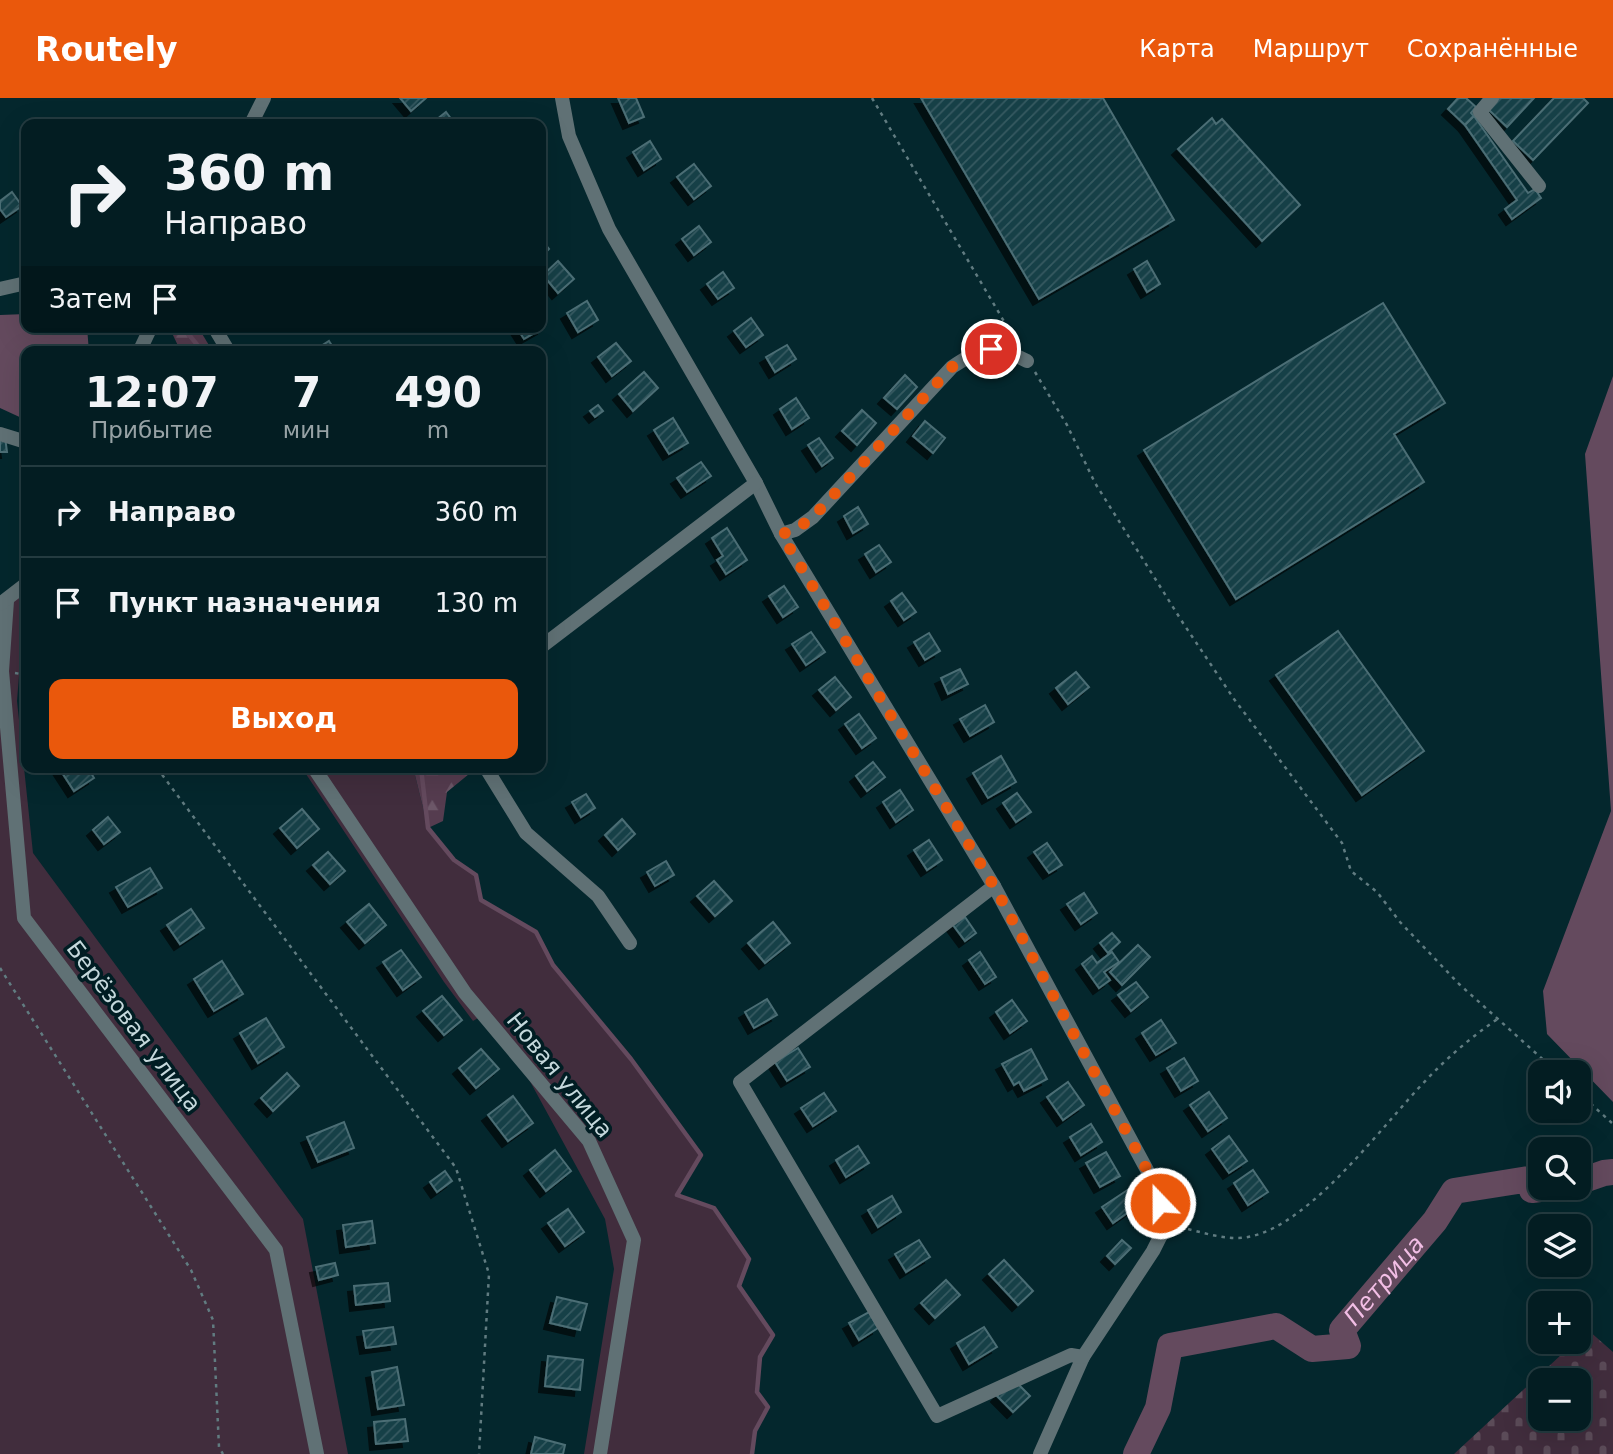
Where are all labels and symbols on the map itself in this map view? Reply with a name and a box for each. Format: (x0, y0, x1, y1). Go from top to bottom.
pin (961, 319, 1021, 379)
street label: Берёзовая улица (61, 936, 207, 1116)
street label: Новая улица (502, 1007, 618, 1143)
position arrow (1123, 1166, 1197, 1240)
water label: Петрица (1338, 1230, 1430, 1331)

